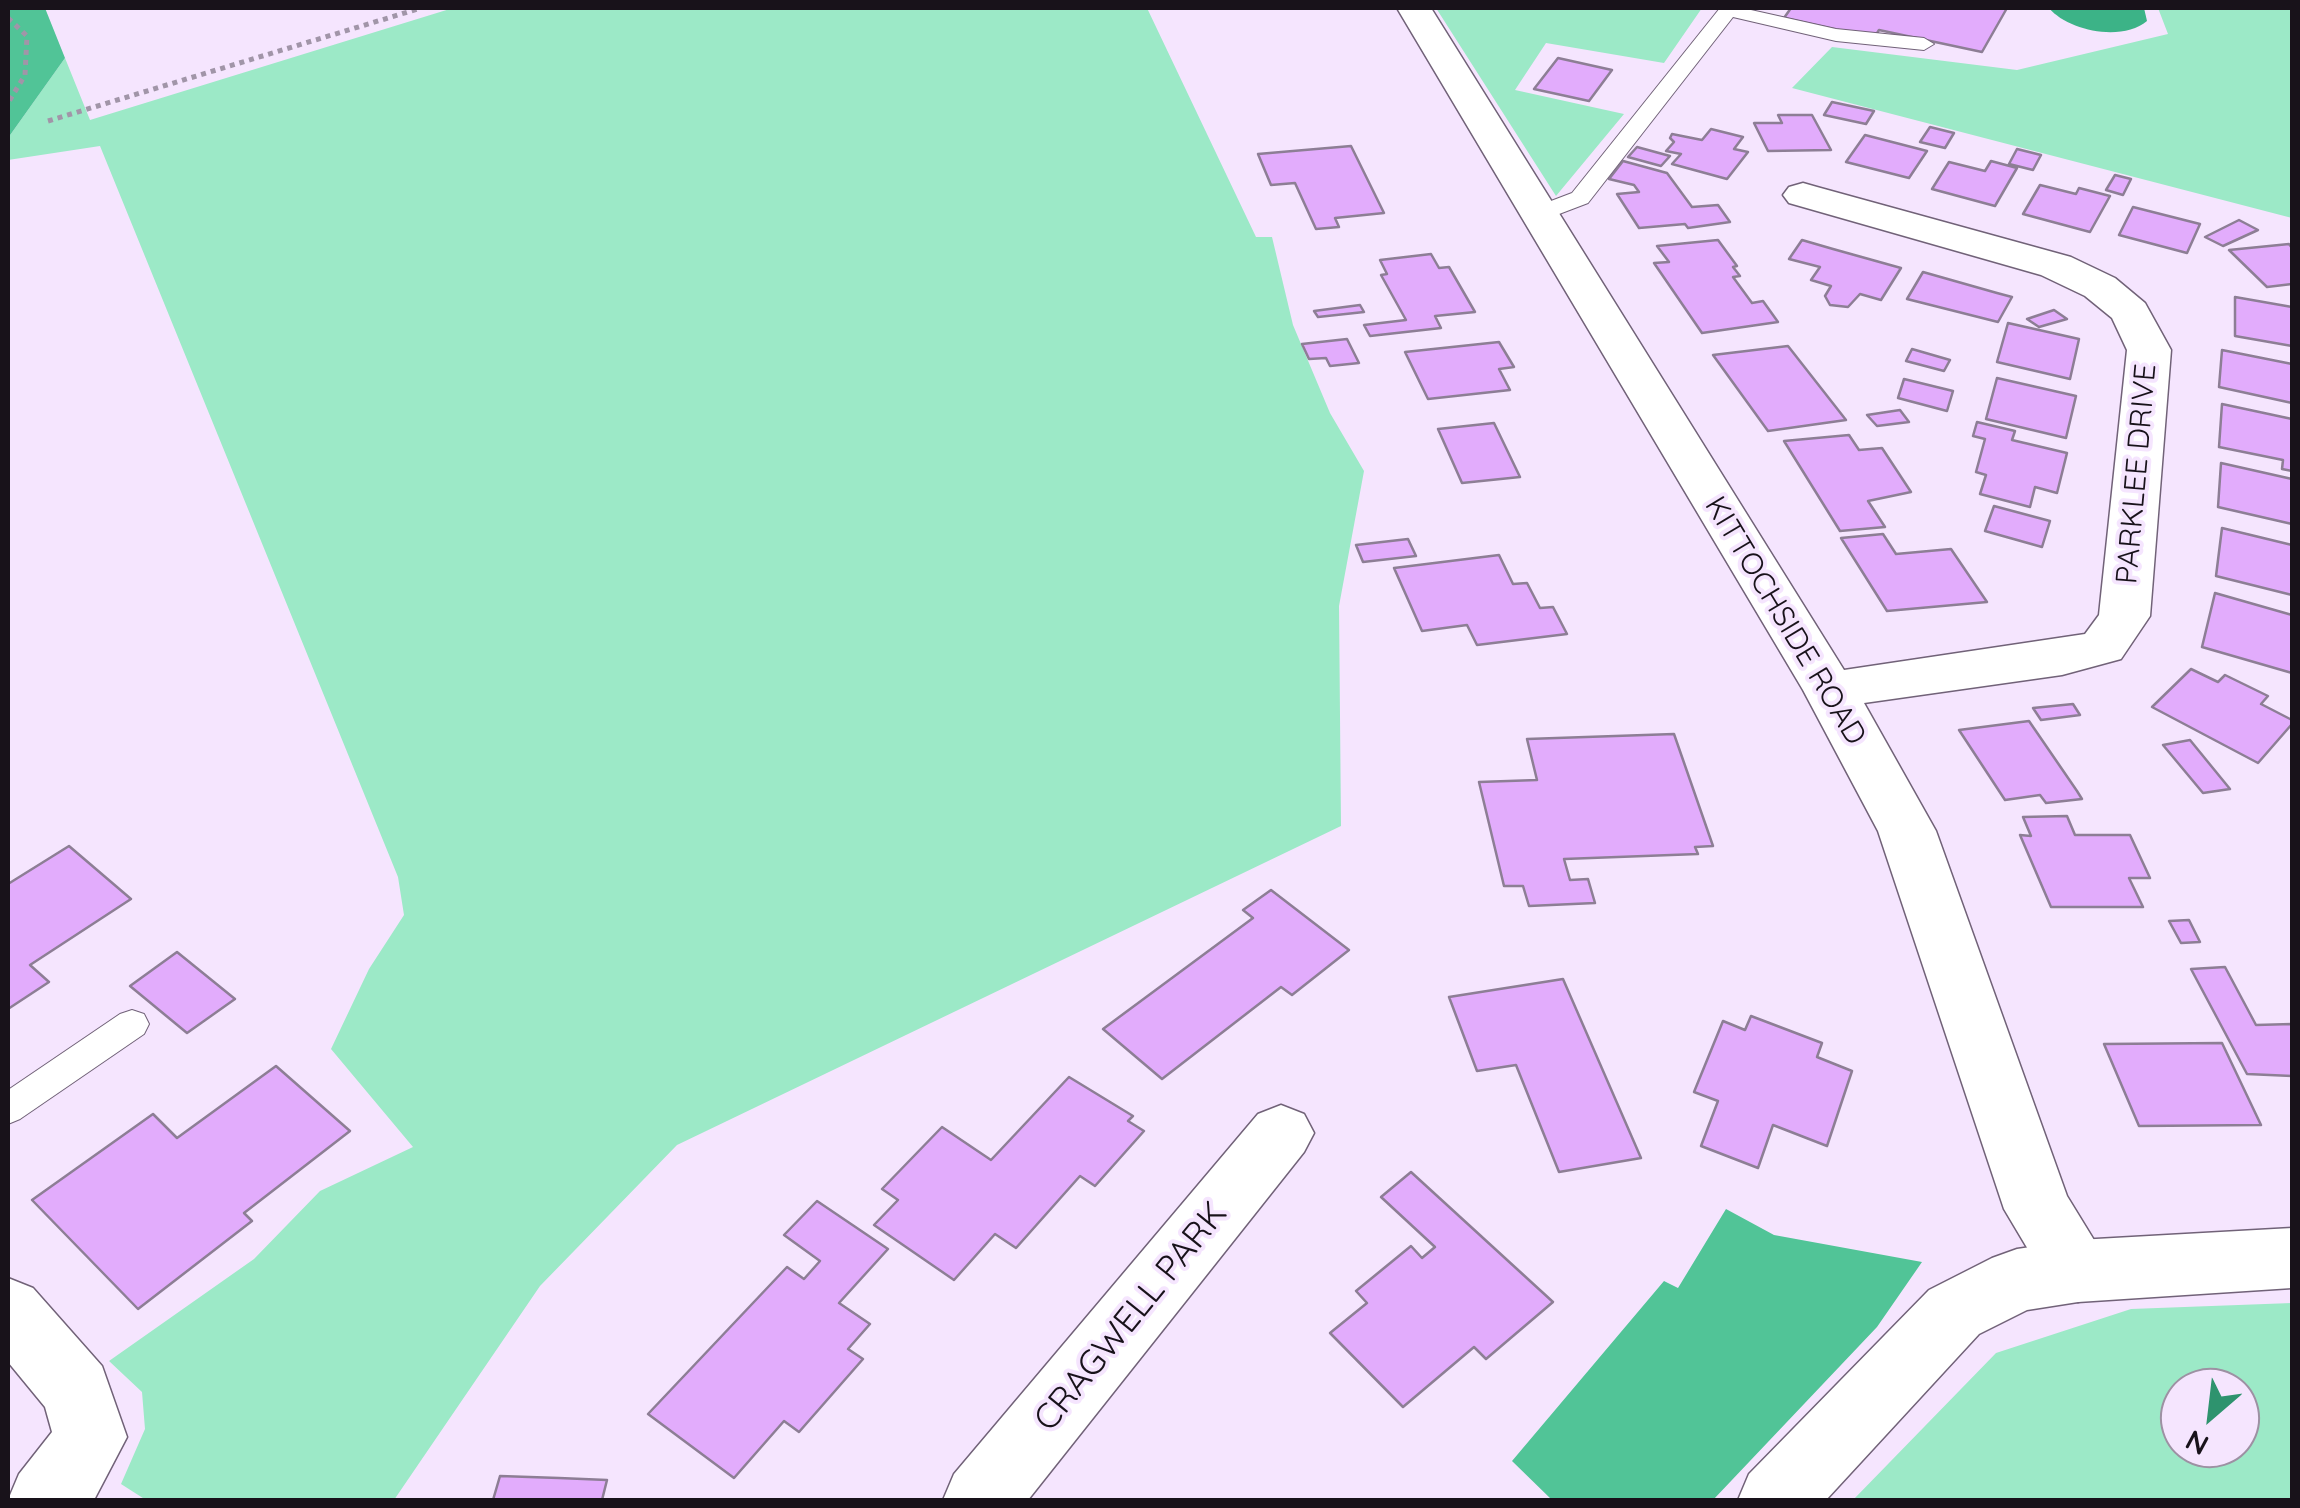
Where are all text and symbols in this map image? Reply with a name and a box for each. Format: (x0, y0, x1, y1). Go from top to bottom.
street label: PARKLEE DRIVE (2109, 362, 2165, 586)
street label: KITTOCHSIDE ROAD (1697, 490, 1873, 752)
street label: CRAGWELL PARK (1026, 1194, 1236, 1440)
north arrow (2160, 1368, 2260, 1468)
text: N (2179, 1423, 2214, 1463)

